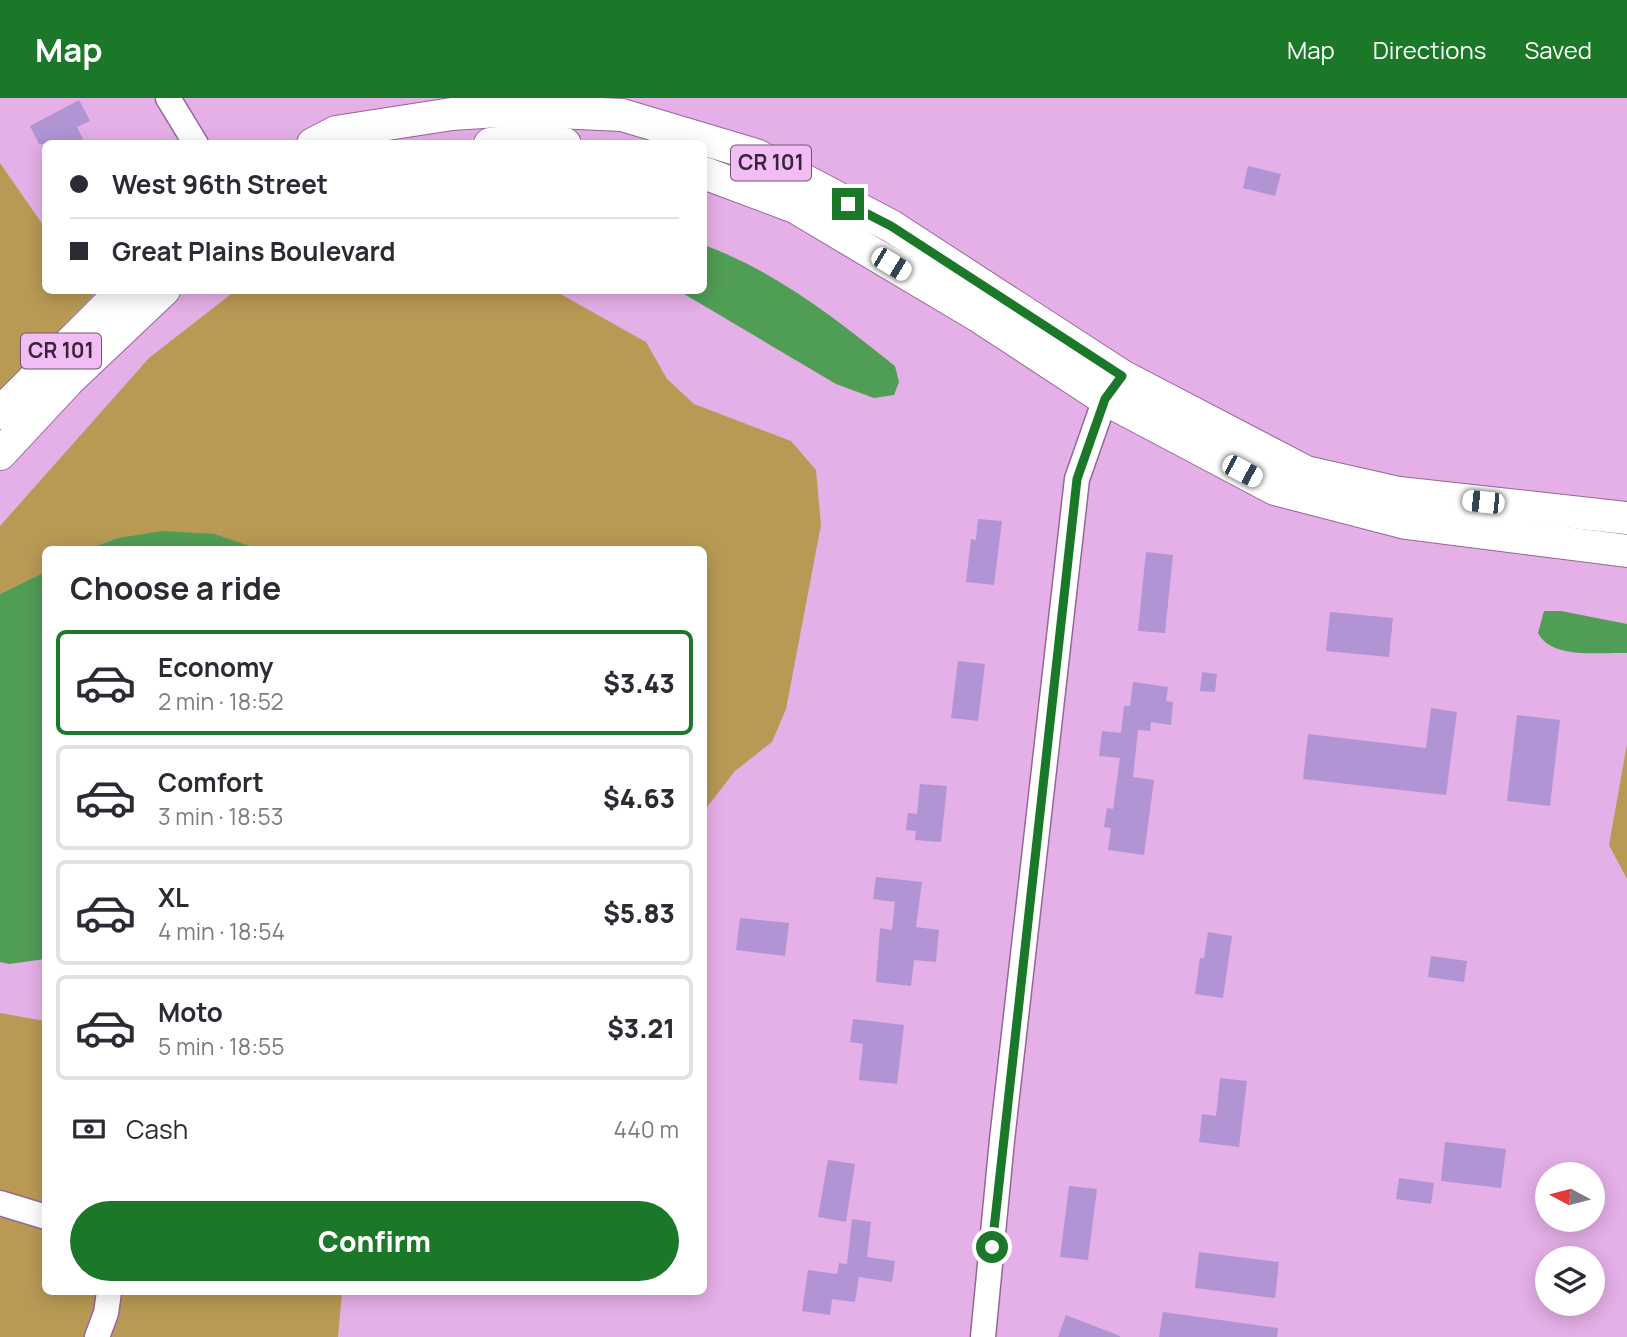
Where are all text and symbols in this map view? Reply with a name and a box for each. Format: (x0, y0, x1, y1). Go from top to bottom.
text: Map (35, 27, 103, 72)
text: Map (1287, 33, 1335, 66)
text: Directions (1373, 33, 1486, 66)
text: Saved (1524, 33, 1592, 66)
road number: CR 101 (731, 146, 811, 180)
text: West 96th Street (112, 166, 328, 202)
route end (832, 188, 864, 220)
text: Great Plains Boulevard (112, 233, 396, 269)
car (868, 244, 915, 284)
road number: CR 101 (21, 334, 101, 368)
car (1219, 452, 1266, 490)
car (1462, 489, 1505, 515)
text: Choose a ride (70, 566, 281, 610)
text: Economy (158, 649, 273, 685)
icon: car (74, 651, 137, 714)
text: $3.43 (603, 665, 675, 701)
text: 2 min · 18:52 (158, 685, 284, 717)
text: Comfort (158, 764, 264, 800)
icon: car (74, 766, 137, 829)
text: $4.63 (603, 780, 675, 816)
text: 3 min · 18:53 (158, 800, 283, 832)
text: XL (158, 879, 189, 915)
icon: car (74, 881, 137, 944)
text: $5.83 (603, 895, 675, 931)
text: 4 min · 18:54 (158, 915, 285, 947)
text: Moto (158, 994, 223, 1030)
icon: car (74, 996, 137, 1059)
text: $3.21 (607, 1010, 675, 1046)
text: 5 min · 18:55 (158, 1030, 285, 1062)
icon: cash (70, 1110, 108, 1148)
text: Cash (126, 1111, 188, 1147)
text: 440 m (614, 1113, 679, 1145)
north arrow (1535, 1162, 1605, 1232)
map controls (1535, 1162, 1605, 1316)
button: Confirm (70, 1201, 679, 1281)
route start (976, 1231, 1008, 1263)
button: layers (1535, 1246, 1605, 1316)

